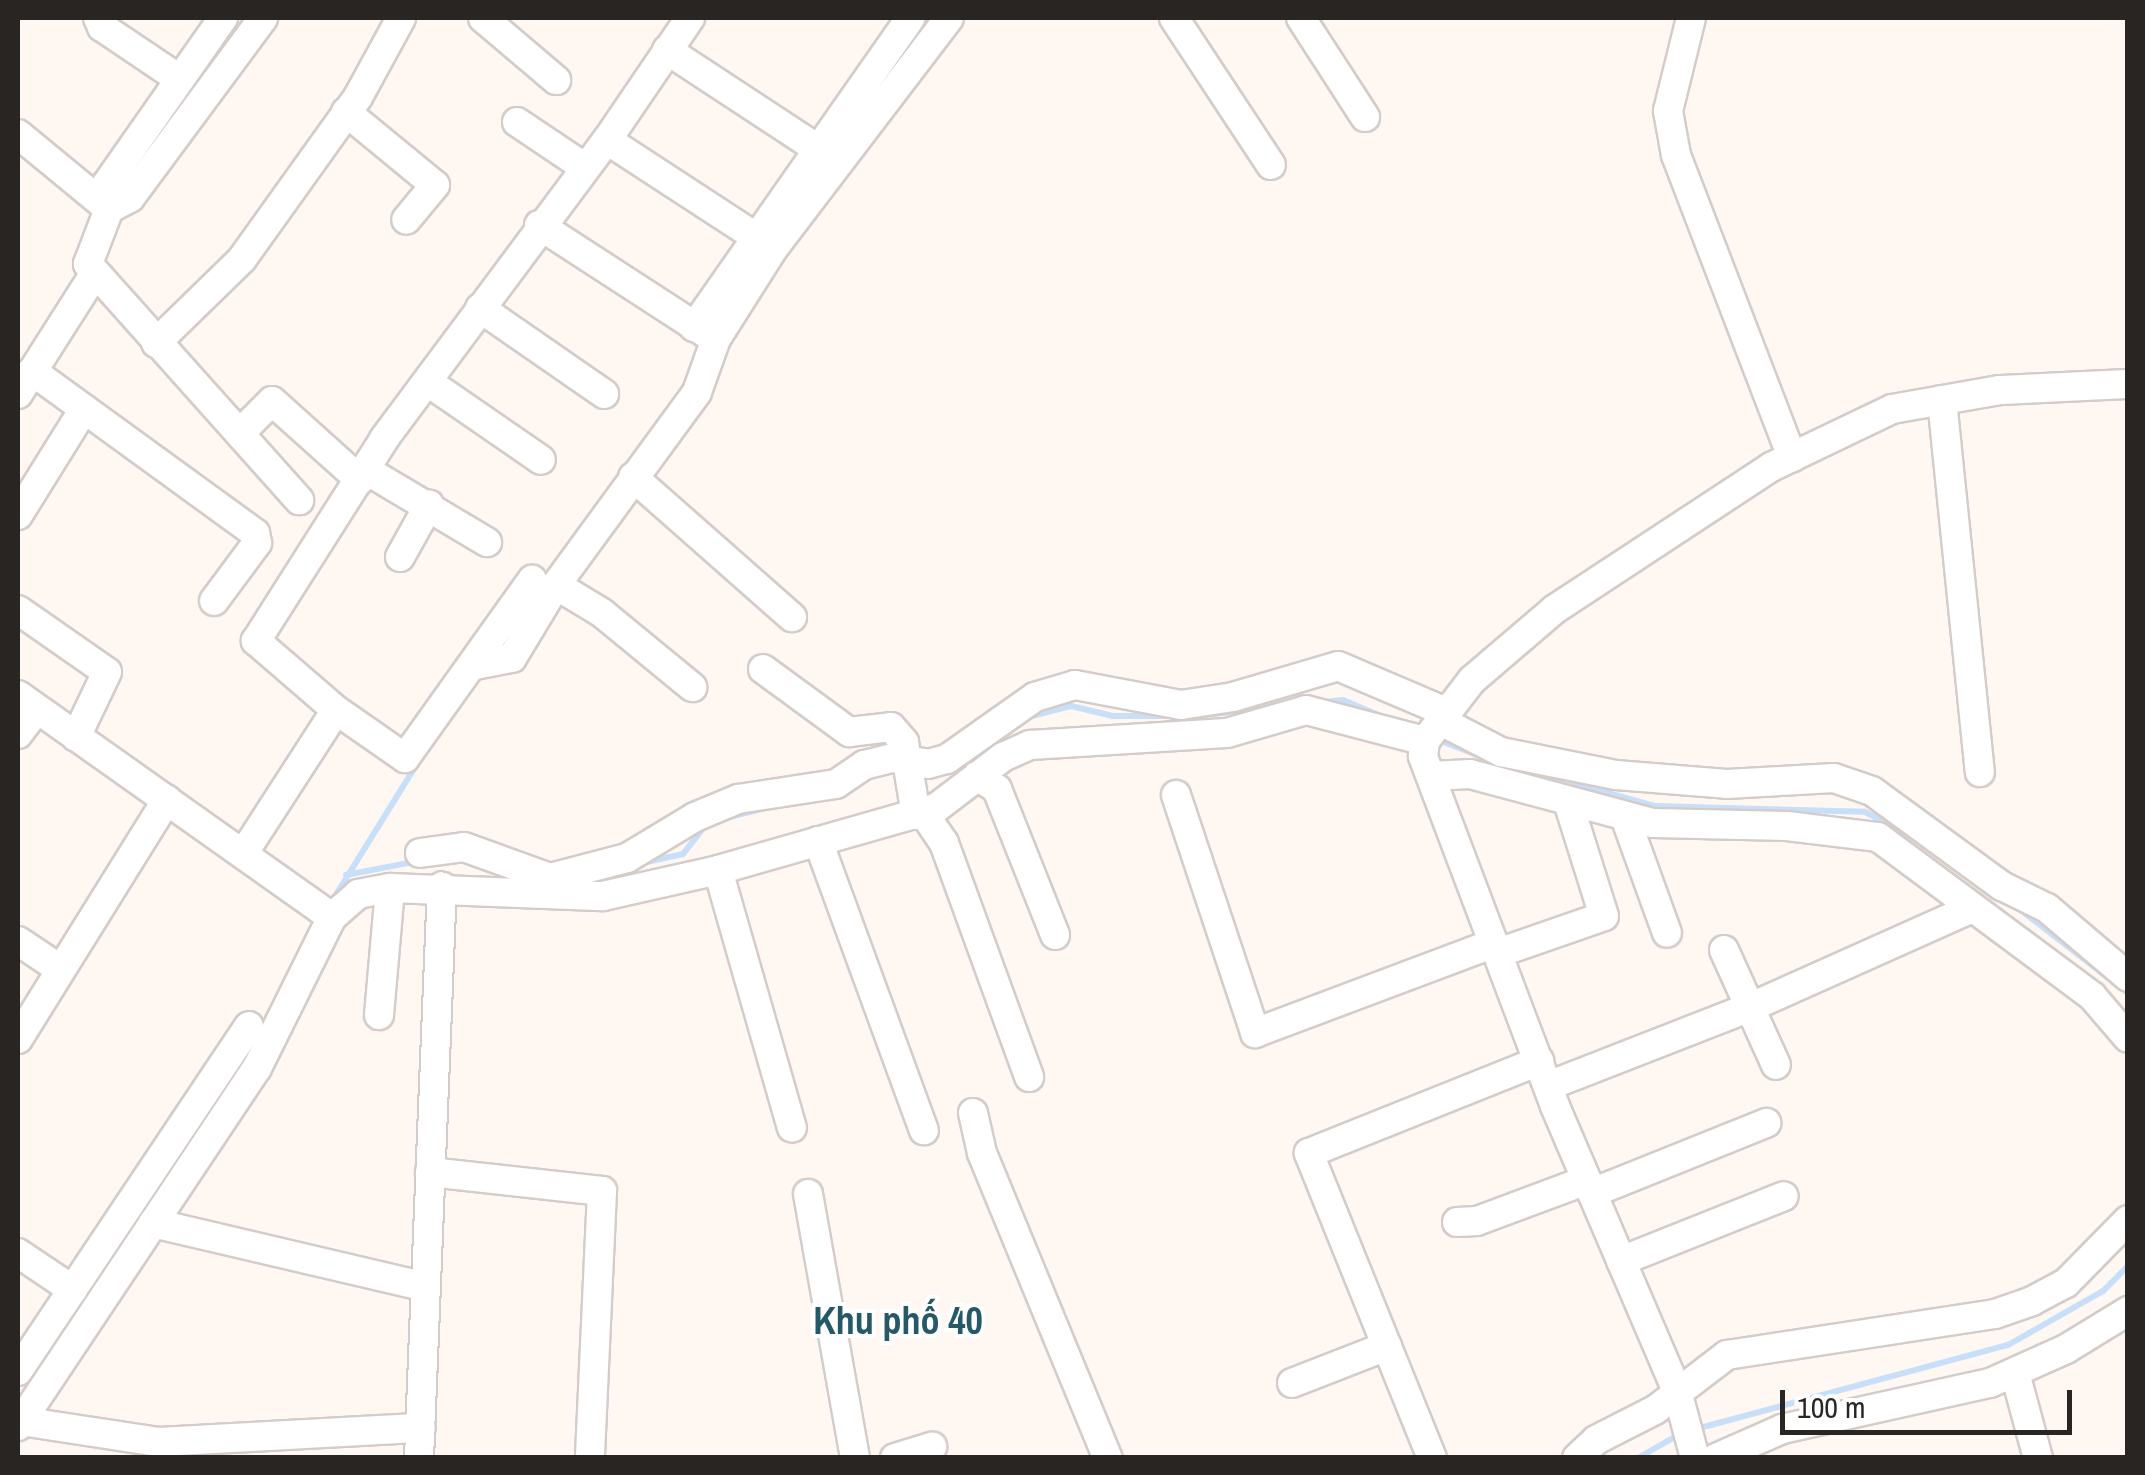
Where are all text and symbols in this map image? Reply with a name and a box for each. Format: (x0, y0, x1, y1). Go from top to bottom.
district label: Khu phố 40 (813, 1298, 983, 1344)
scale bar (1785, 1370, 2078, 1432)
text: 100 m (1797, 1387, 1865, 1427)

